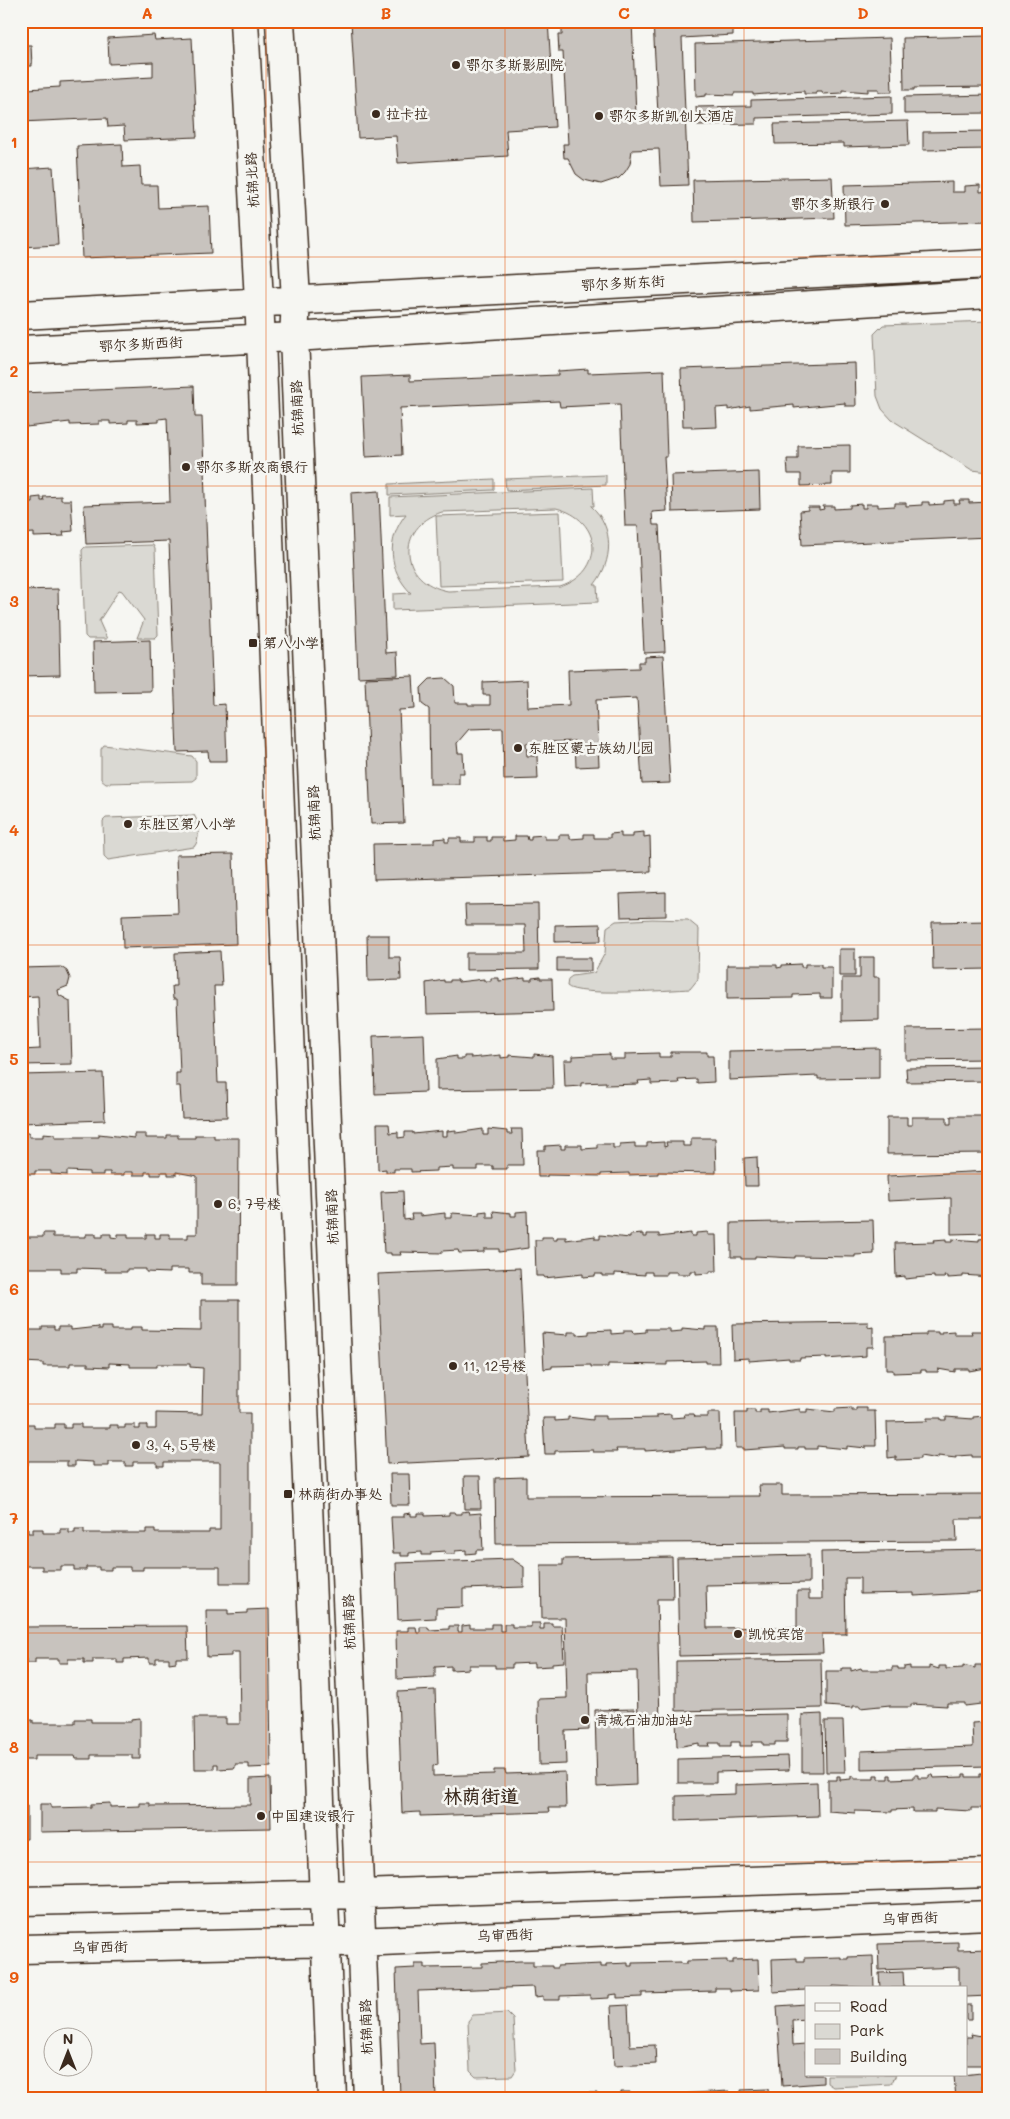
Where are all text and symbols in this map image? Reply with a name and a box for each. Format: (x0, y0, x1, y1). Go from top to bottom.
text: A (141, 2, 153, 23)
text: B (381, 2, 391, 23)
text: C (618, 2, 630, 23)
text: D (857, 2, 869, 23)
place label: 鄂尔多斯影剧院 (466, 55, 564, 74)
marker: 鄂尔多斯影剧院 (450, 59, 462, 71)
place label: 拉卡拉 (386, 104, 428, 123)
place label: 鄂尔多斯凯创大酒店 (609, 106, 735, 125)
marker: 拉卡拉 (370, 108, 382, 120)
marker: 鄂尔多斯凯创大酒店 (593, 110, 605, 122)
text: 1 (10, 131, 18, 152)
street label: 杭锦北路 (241, 152, 262, 208)
place label: 鄂尔多斯银行 (791, 194, 875, 213)
marker: 鄂尔多斯银行 (879, 198, 891, 210)
street label: 鄂尔多斯东街 (581, 271, 665, 294)
street label: 鄂尔多斯西街 (99, 332, 183, 355)
text: 2 (10, 360, 19, 381)
street label: 杭锦南路 (286, 380, 307, 436)
place label: 鄂尔多斯农商银行 (196, 457, 308, 476)
marker: 鄂尔多斯农商银行 (180, 461, 192, 473)
text: 3 (9, 590, 19, 611)
place label: 第八小学 (263, 633, 319, 652)
marker: 第八小学 (247, 637, 259, 649)
place label: 东胜区蒙古族幼儿园 (528, 738, 654, 757)
marker: 东胜区蒙古族幼儿园 (512, 742, 524, 754)
street label: 杭锦南路 (303, 785, 324, 841)
place label: 东胜区第八小学 (138, 814, 236, 833)
marker: 东胜区第八小学 (122, 818, 134, 830)
text: 4 (9, 819, 19, 840)
text: 5 (9, 1048, 19, 1069)
street label: 杭锦南路 (321, 1189, 342, 1245)
place label: 6, 7号楼 (228, 1194, 281, 1213)
marker: 6, 7号楼 (212, 1198, 224, 1210)
text: 6 (9, 1278, 19, 1299)
place label: 11, 12号楼 (463, 1356, 526, 1375)
marker: 11, 12号楼 (447, 1360, 459, 1372)
place label: 3, 4, 5号楼 (146, 1435, 216, 1454)
marker: 3, 4, 5号楼 (130, 1439, 142, 1451)
place label: 林荫街办事处 (298, 1484, 382, 1503)
marker: 林荫街办事处 (282, 1488, 294, 1500)
text: 7 (10, 1507, 19, 1528)
street label: 杭锦南路 (338, 1594, 359, 1650)
place label: 凯悦宾馆 (748, 1624, 804, 1643)
marker: 凯悦宾馆 (732, 1628, 744, 1640)
place label: 青城石油加油站 (595, 1710, 693, 1729)
marker: 青城石油加油站 (579, 1714, 591, 1726)
text: 8 (9, 1736, 19, 1757)
district label: 林荫街道 (443, 1783, 519, 1808)
place label: 中国建设银行 (271, 1806, 355, 1825)
marker: 中国建设银行 (255, 1810, 267, 1822)
street label: 乌审西街 (882, 1907, 938, 1928)
street label: 乌审西街 (477, 1924, 533, 1945)
street label: 乌审西街 (72, 1937, 128, 1956)
text: 9 (9, 1966, 19, 1987)
legend (805, 1986, 968, 2076)
text: Road (850, 1996, 887, 2016)
street label: 杭锦南路 (355, 1999, 376, 2055)
text: Park (850, 2020, 884, 2040)
north arrow (42, 2026, 92, 2076)
text: N (63, 2029, 73, 2048)
text: Building (850, 2046, 907, 2066)

